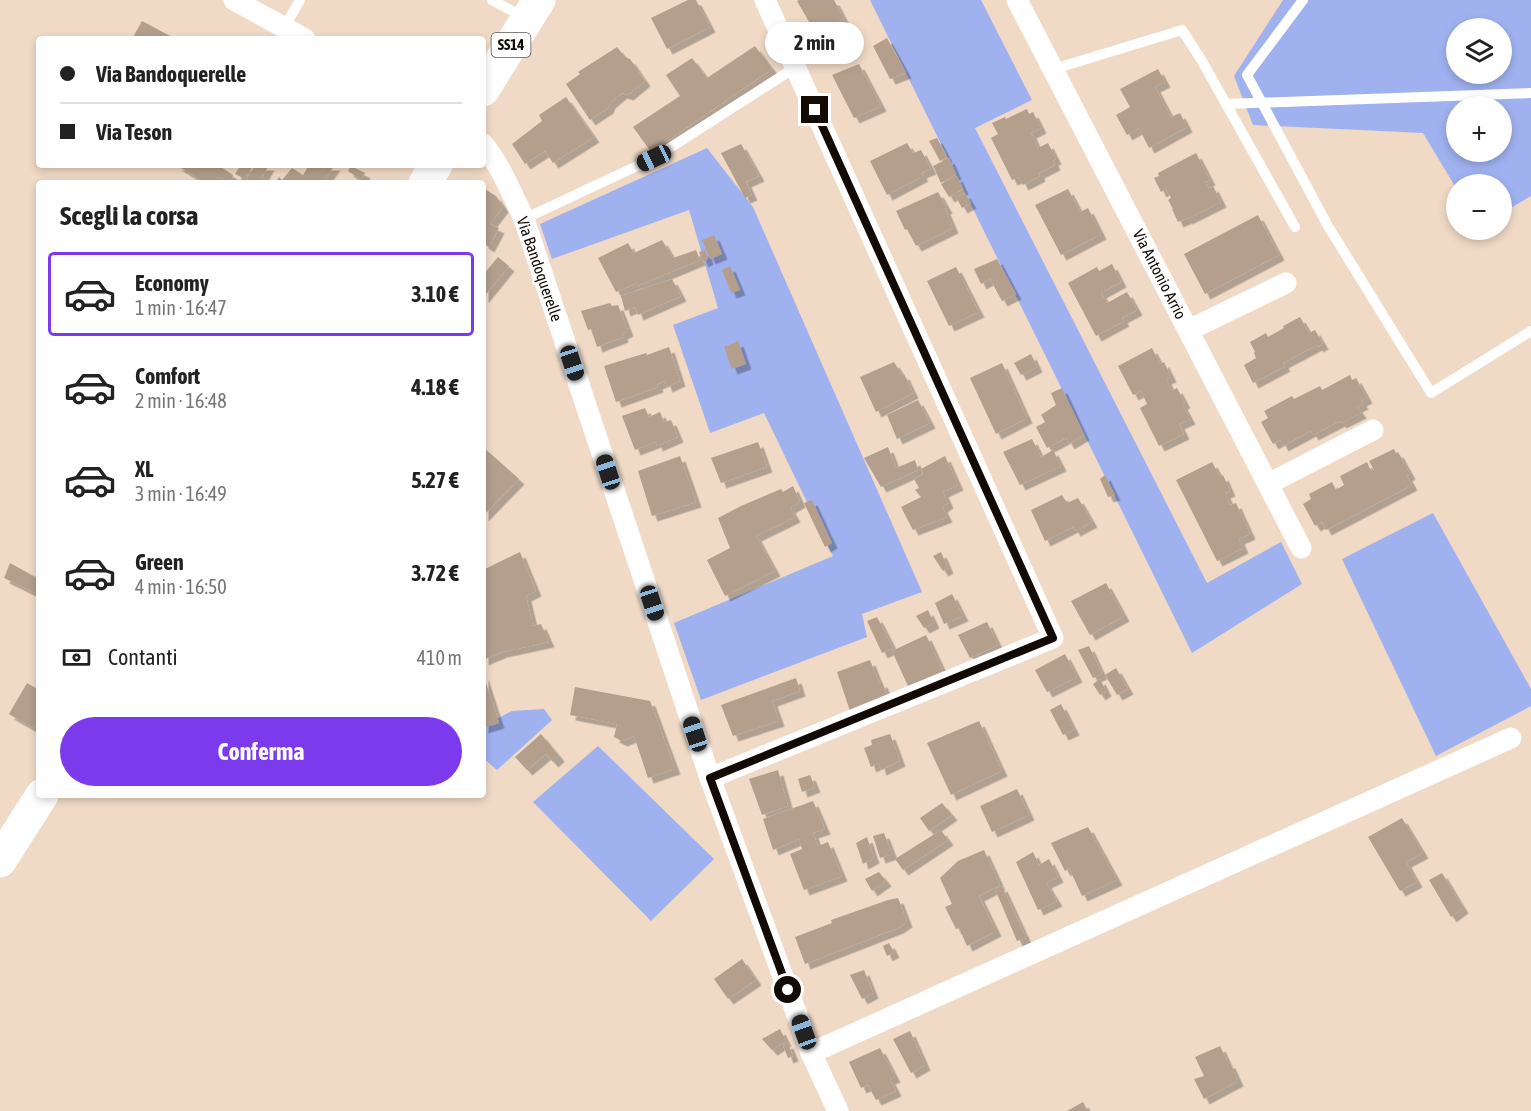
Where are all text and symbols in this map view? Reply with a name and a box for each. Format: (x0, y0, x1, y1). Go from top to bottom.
map controls (1446, 18, 1512, 240)
button: layers (1446, 18, 1512, 84)
callout: 2 min (766, 23, 864, 65)
text: 2 min (794, 31, 835, 54)
road number: SS14 (492, 33, 530, 57)
text: Via Bandoquerelle (96, 61, 246, 87)
route end (801, 96, 828, 123)
button: + (1446, 96, 1512, 162)
text: Via Teson (96, 119, 172, 145)
car (634, 142, 674, 174)
button: − (1446, 174, 1512, 240)
text: Scegli la corsa (60, 200, 198, 231)
street label: Via Bandoquerelle (513, 214, 566, 324)
street label: Via Antonio Arrio (1130, 226, 1190, 322)
icon: car (63, 267, 117, 321)
text: Economy (135, 270, 209, 296)
text: 3.10 € (411, 281, 459, 307)
text: 1 min · 16:47 (135, 296, 227, 319)
car (558, 343, 586, 383)
icon: car (63, 360, 117, 414)
text: Comfort (135, 363, 200, 389)
text: 4.18 € (411, 374, 459, 400)
text: 2 min · 16:48 (135, 389, 227, 412)
car (594, 452, 622, 492)
icon: car (63, 453, 117, 507)
text: XL (135, 456, 153, 482)
text: 5.27 € (411, 467, 459, 493)
text: 3 min · 16:49 (135, 482, 227, 505)
icon: car (63, 546, 117, 600)
text: Green (135, 549, 184, 575)
text: 3.72 € (411, 560, 459, 586)
text: 4 min · 16:50 (135, 575, 227, 598)
car (638, 583, 666, 623)
icon: cash (60, 641, 93, 674)
text: Contanti (108, 644, 178, 670)
text: 410 m (417, 646, 462, 669)
car (681, 714, 709, 754)
button: Conferma (60, 717, 462, 786)
route start (774, 976, 801, 1003)
car (789, 1012, 819, 1052)

